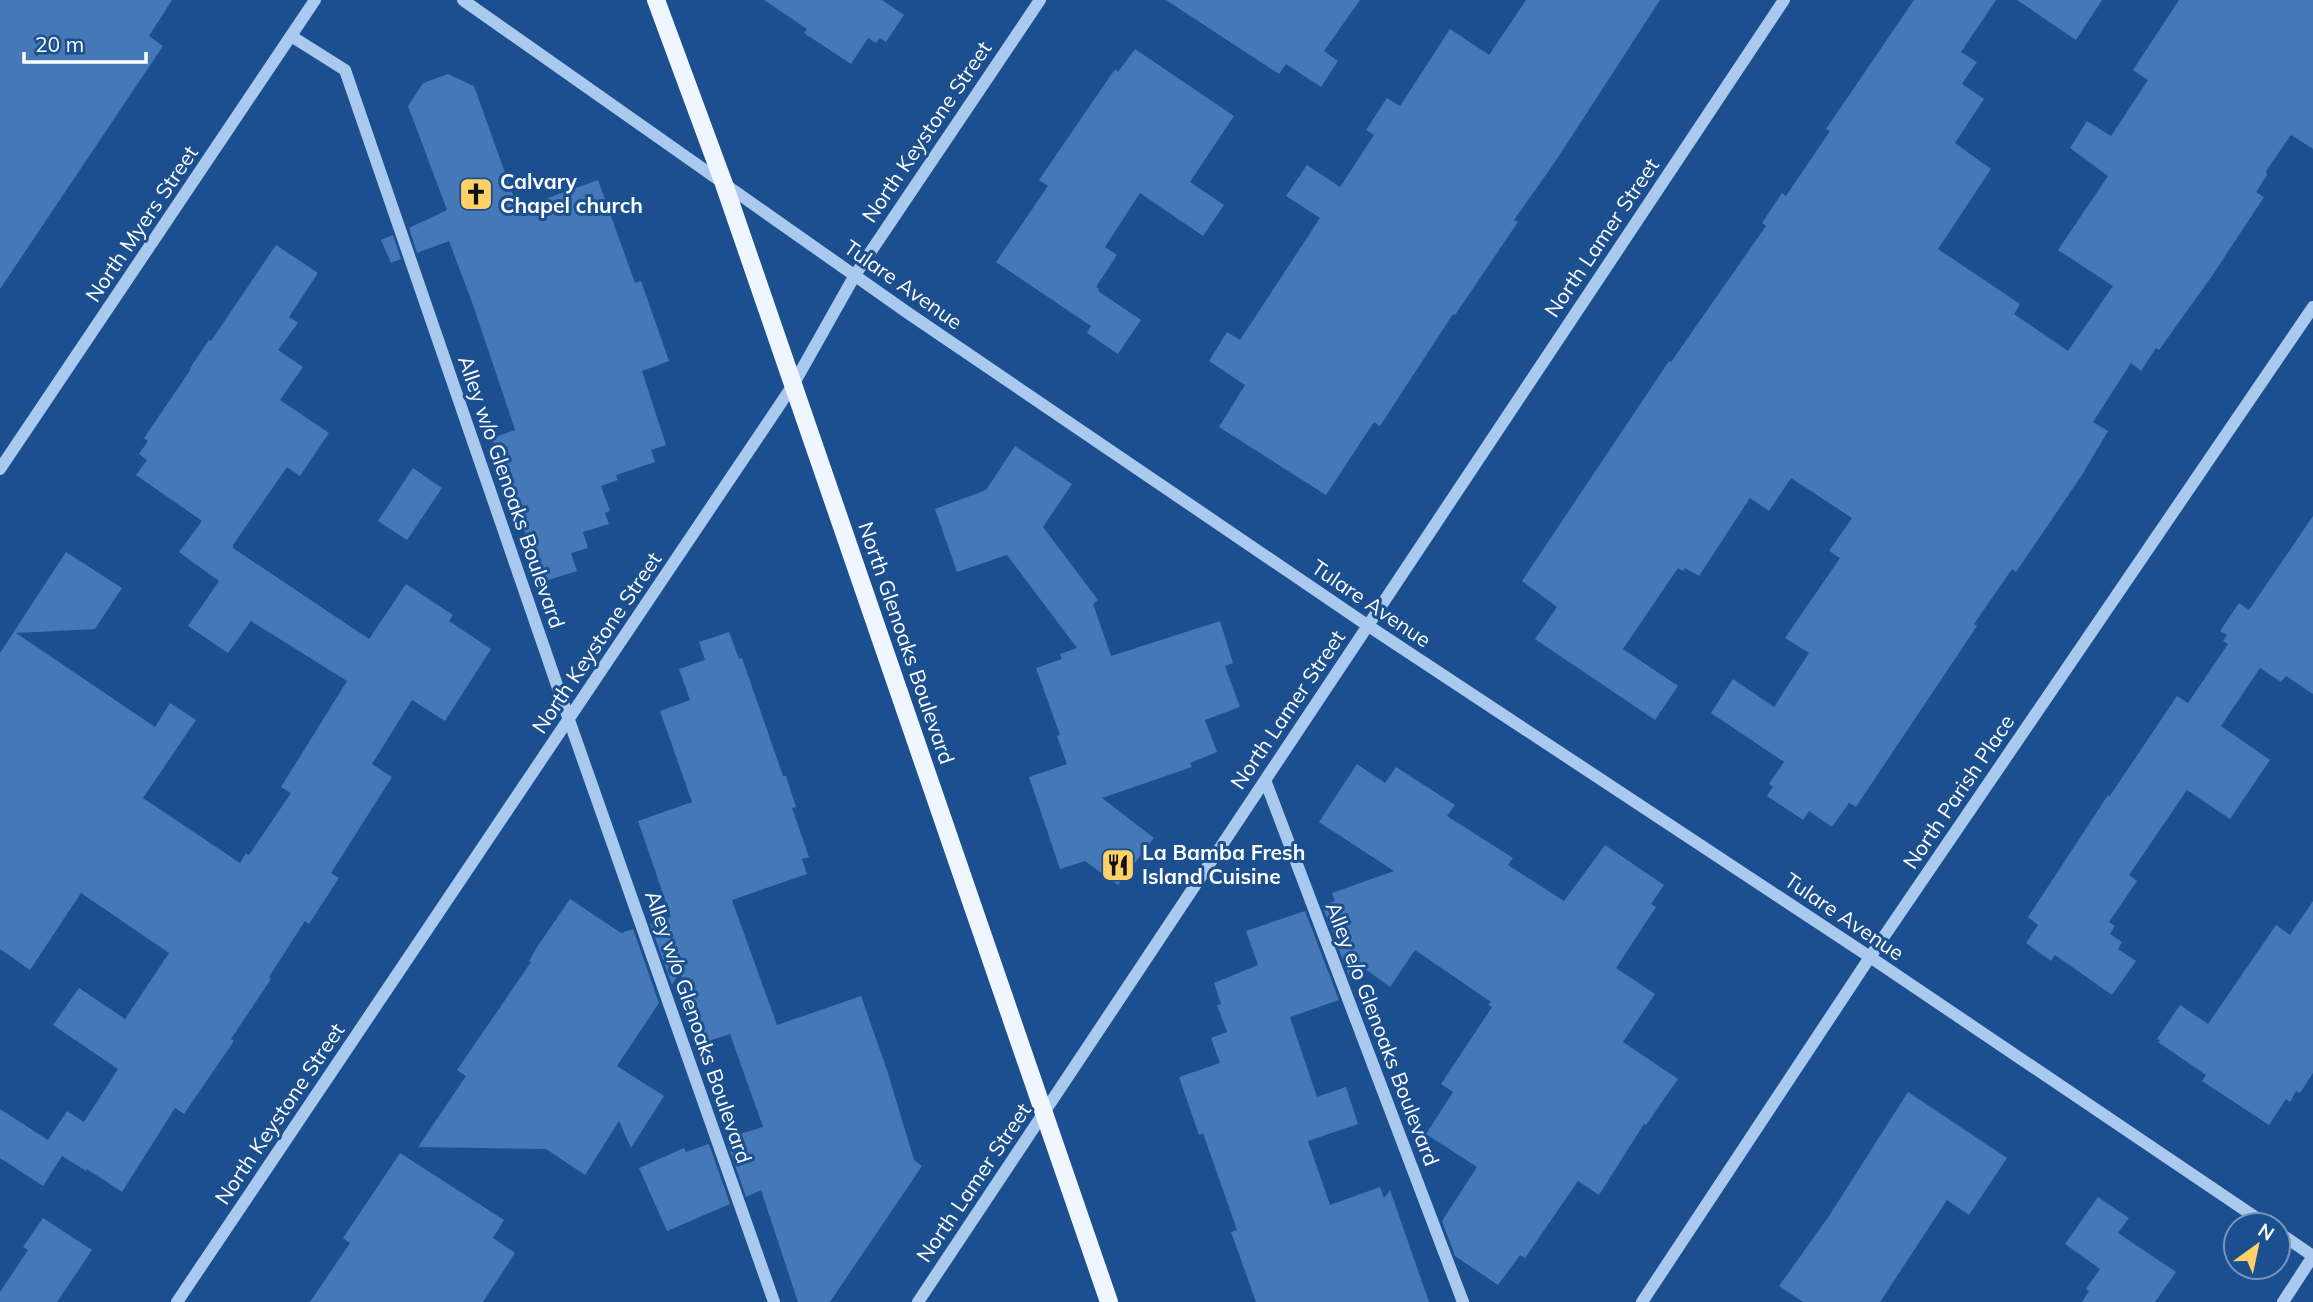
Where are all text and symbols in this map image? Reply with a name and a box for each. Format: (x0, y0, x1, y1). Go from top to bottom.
scale bar (24, 21, 147, 65)
text: 20 m (35, 31, 84, 57)
street label: North Keystone Street (856, 36, 997, 227)
street label: North Myers Street (79, 140, 203, 307)
street label: North Lamer Street (1538, 153, 1664, 322)
place label: Calvary Chapel church (500, 168, 643, 218)
church icon: Calvary Chapel church (457, 175, 495, 213)
street label: Tulare Avenue (839, 234, 968, 335)
street label: Alley w/o Glenoaks Boulevard (453, 352, 571, 631)
street label: North Glenoaks Boulevard (853, 518, 961, 767)
street label: North Keystone Street (526, 547, 667, 738)
street label: Tulare Avenue (1307, 554, 1436, 653)
street label: North Lamer Street (1224, 625, 1350, 794)
street label: North Parish Place (1897, 709, 2019, 874)
place label: La Bamba Fresh Island Cuisine (1142, 839, 1305, 889)
restaurant icon: La Bamba Fresh Island Cuisine (1099, 846, 1137, 884)
street label: Tulare Avenue (1780, 867, 1909, 966)
street label: Alley w/o Glenoaks Boulevard (640, 887, 758, 1166)
street label: Alley e/o Glenoaks Boulevard (1321, 898, 1445, 1169)
street label: North Keystone Street (209, 1018, 350, 1209)
street label: North Lamer Street (910, 1098, 1036, 1267)
north arrow (2222, 1211, 2292, 1281)
text: N (2254, 1218, 2279, 1246)

